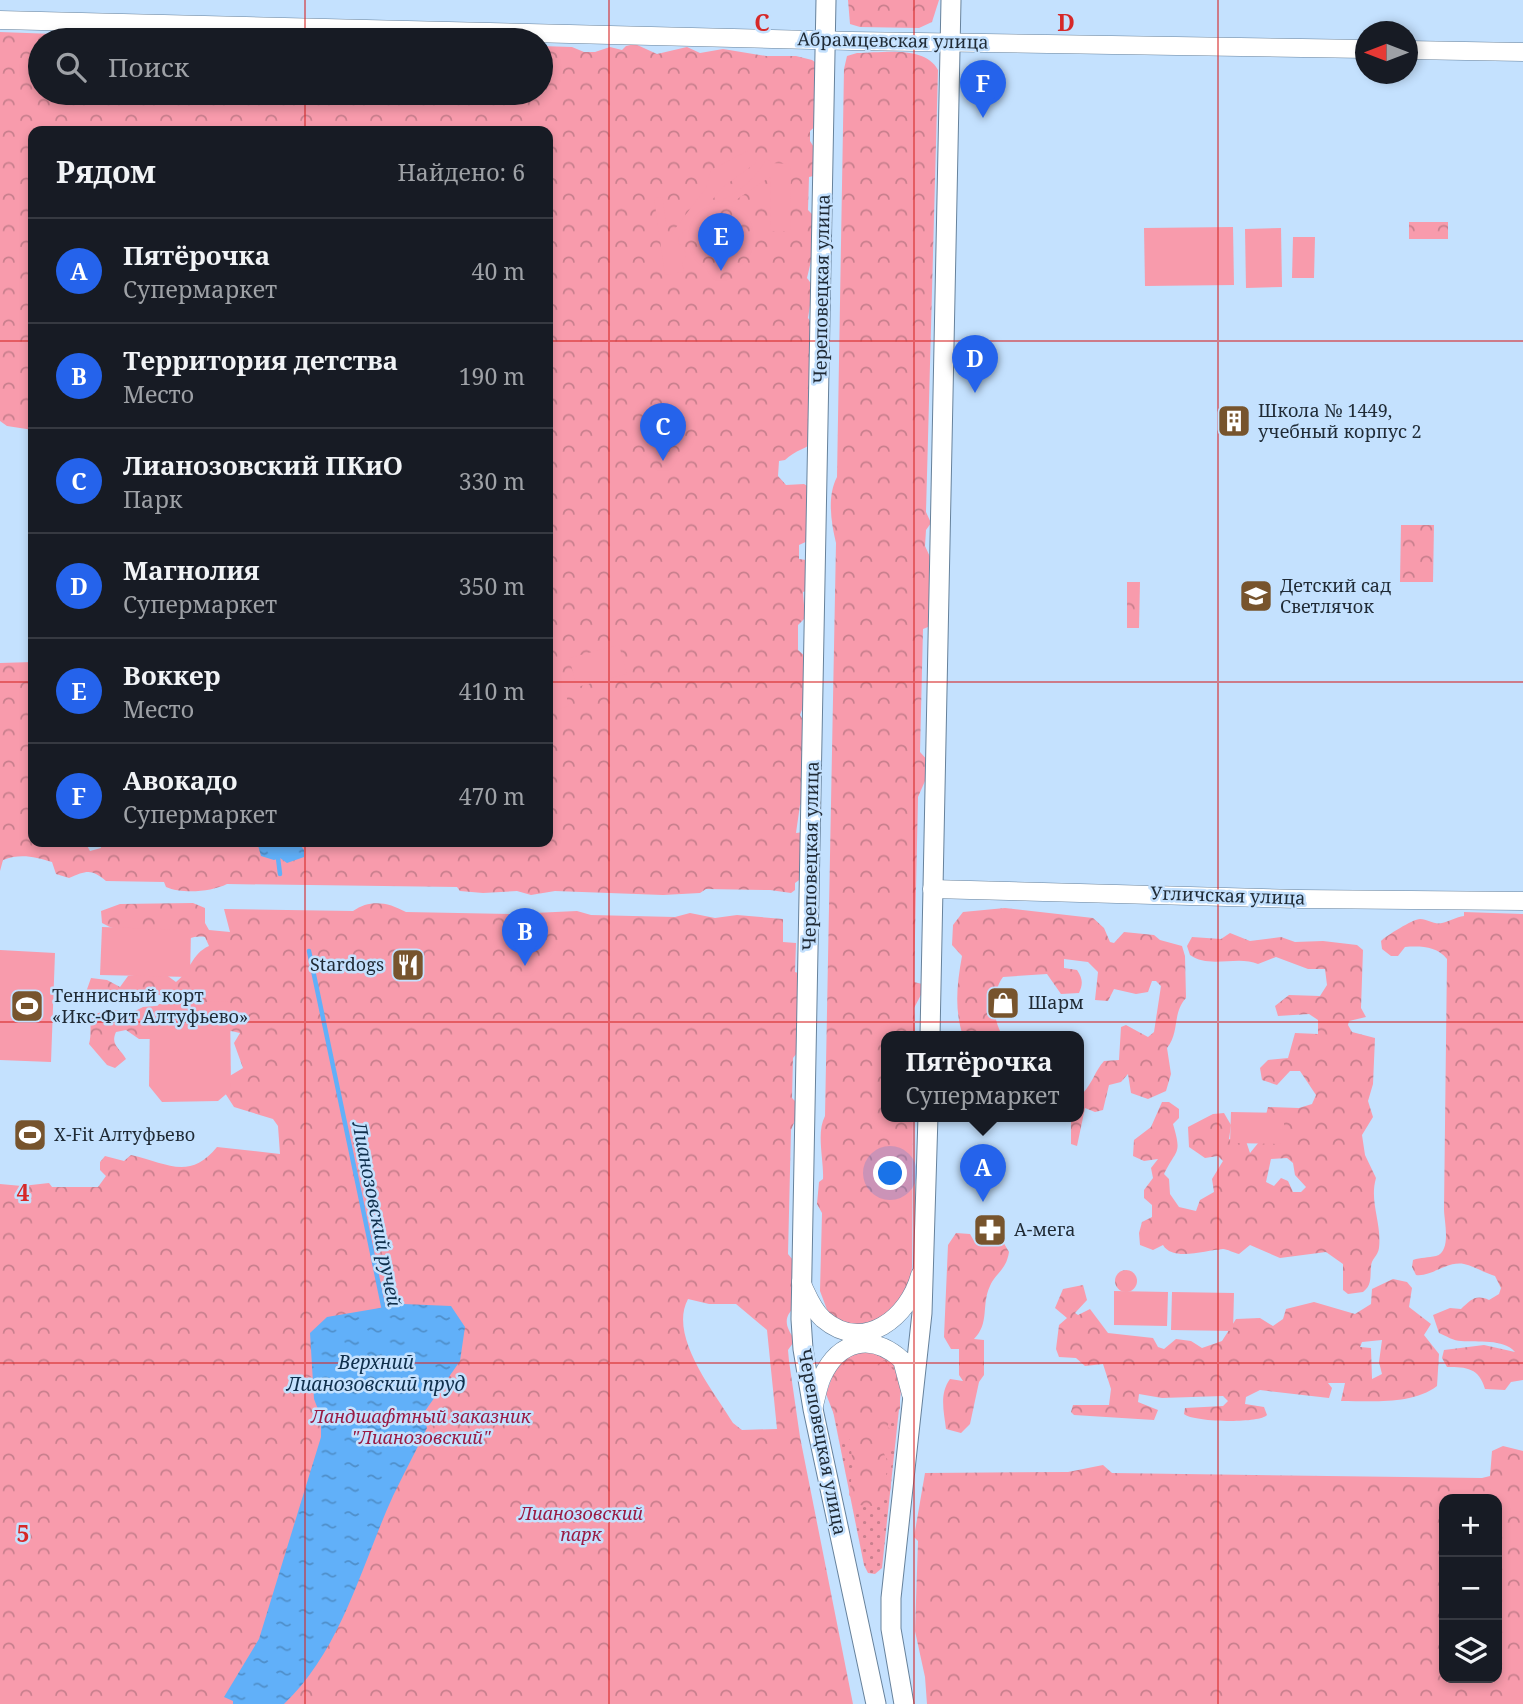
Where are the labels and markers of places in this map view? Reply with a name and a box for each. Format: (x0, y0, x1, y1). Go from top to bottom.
pin: F (960, 60, 1006, 118)
pin: E (698, 213, 744, 271)
pin: D (952, 335, 998, 393)
place label: Школа № 1449, учебный корпус 2 (1258, 398, 1422, 443)
building icon: Школа № 1449, учебный корпус 2 (1215, 402, 1253, 440)
pin: C (640, 403, 686, 461)
place label: Детский сад Светлячок (1280, 573, 1391, 618)
school or university icon: Детский сад Светлячок (1237, 577, 1275, 615)
pin: B (502, 908, 548, 966)
restaurant icon: Stardogs (389, 946, 427, 984)
place label: Stardogs (310, 952, 384, 976)
place label: Теннисный корт «Икс-Фит Алтуфьево» (52, 983, 248, 1028)
shop icon: Шарм (984, 984, 1022, 1022)
sports icon: Теннисный корт «Икс-Фит Алтуфьево» (8, 987, 46, 1025)
place label: Шарм (1028, 990, 1084, 1014)
sports icon: X-Fit Алтуфьево (11, 1116, 49, 1154)
place label: X-Fit Алтуфьево (54, 1122, 195, 1146)
pin: A (960, 1144, 1006, 1202)
pharmacy icon: А-мега (971, 1211, 1009, 1249)
place label: А-мега (1014, 1217, 1076, 1241)

